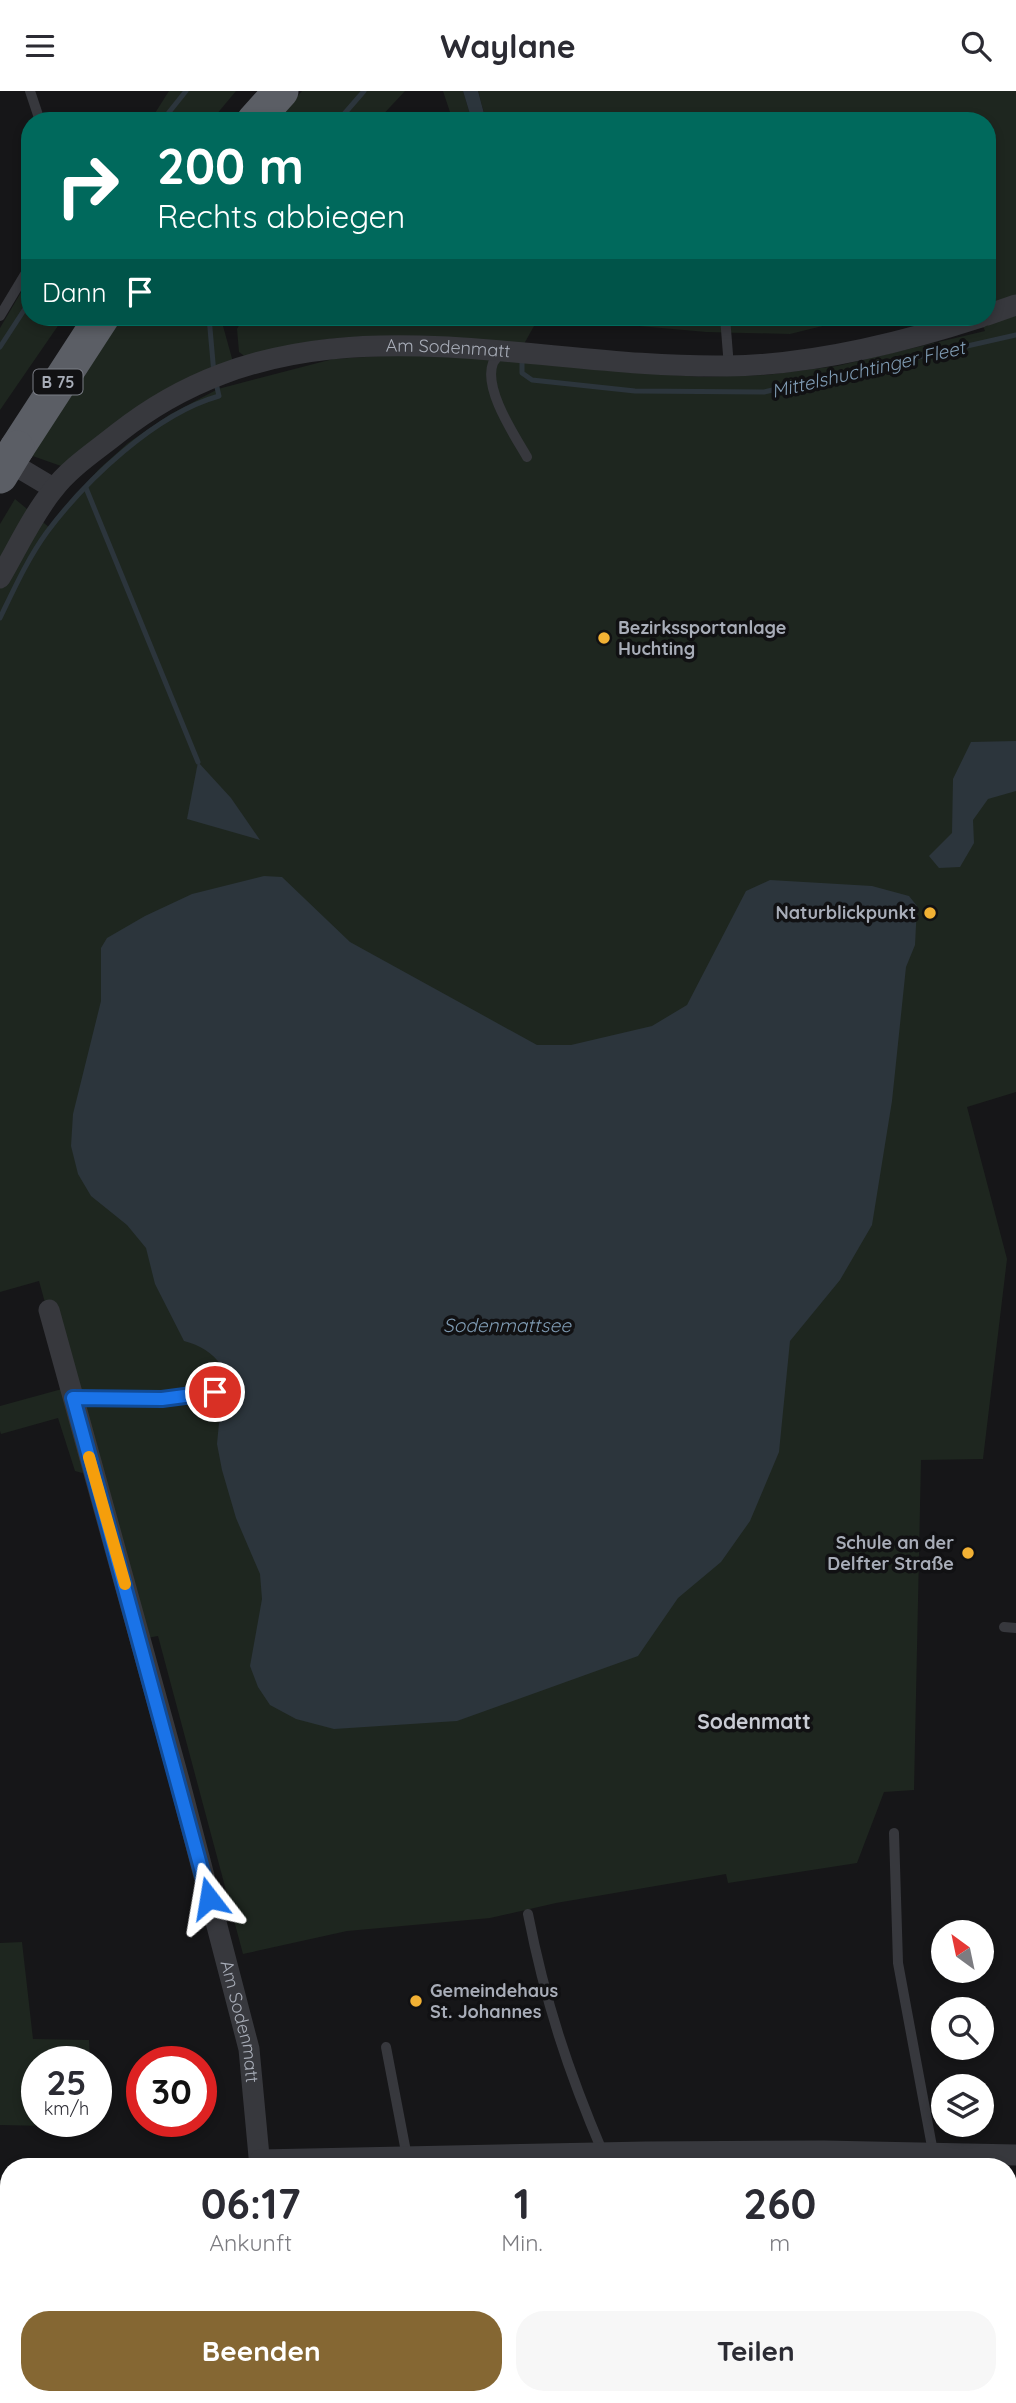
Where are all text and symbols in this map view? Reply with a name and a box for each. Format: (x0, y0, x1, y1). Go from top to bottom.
text: Waylane (440, 26, 576, 66)
icon: menu (21, 27, 59, 65)
icon: search (957, 27, 995, 65)
text: 200 m (157, 135, 304, 196)
icon: right (42, 140, 133, 231)
text: Rechts abbiegen (157, 196, 405, 236)
icon: arrive (121, 273, 159, 311)
text: Dann (42, 276, 107, 309)
street label: Am Sodenmatt (385, 334, 512, 363)
water label: Mittelshuchtinger Fleet (769, 334, 970, 403)
road number: B 75 (34, 369, 82, 395)
place label: Bezirkssportanlage Huchting (618, 616, 786, 660)
marker: Bezirkssportanlage Huchting (596, 630, 612, 646)
place label: Naturblickpunkt (776, 901, 916, 924)
marker: Naturblickpunkt (922, 905, 938, 921)
water label: Sodenmattsee (443, 1313, 572, 1337)
pin (185, 1362, 245, 1422)
icon: arrive (196, 1373, 234, 1411)
place label: Schule an der Delfter Straße (827, 1531, 954, 1575)
marker: Schule an der Delfter Straße (960, 1545, 976, 1561)
district label: Sodenmatt (697, 1708, 811, 1734)
position arrow (172, 1861, 246, 1935)
north arrow (931, 1920, 994, 1983)
map controls (931, 1920, 994, 2137)
street label: Am Sodenmatt (215, 1958, 264, 2084)
place label: Gemeindehaus St. Johannes (430, 1979, 559, 2023)
marker: Gemeindehaus St. Johannes (408, 1993, 424, 2009)
button: search (931, 1997, 994, 2060)
speed limit sign: 30 (126, 2046, 217, 2137)
text: 25 (46, 2060, 87, 2104)
button: layers (931, 2074, 994, 2137)
text: km/h (44, 2097, 89, 2120)
text: 06:17 (201, 2177, 301, 2230)
text: 1 (514, 2177, 530, 2230)
text: 260 (743, 2177, 816, 2230)
text: Ankunft (209, 2228, 292, 2257)
text: Min. (501, 2228, 543, 2257)
text: m (769, 2228, 790, 2257)
button: Beenden (21, 2311, 502, 2391)
button: Teilen (516, 2311, 996, 2391)

